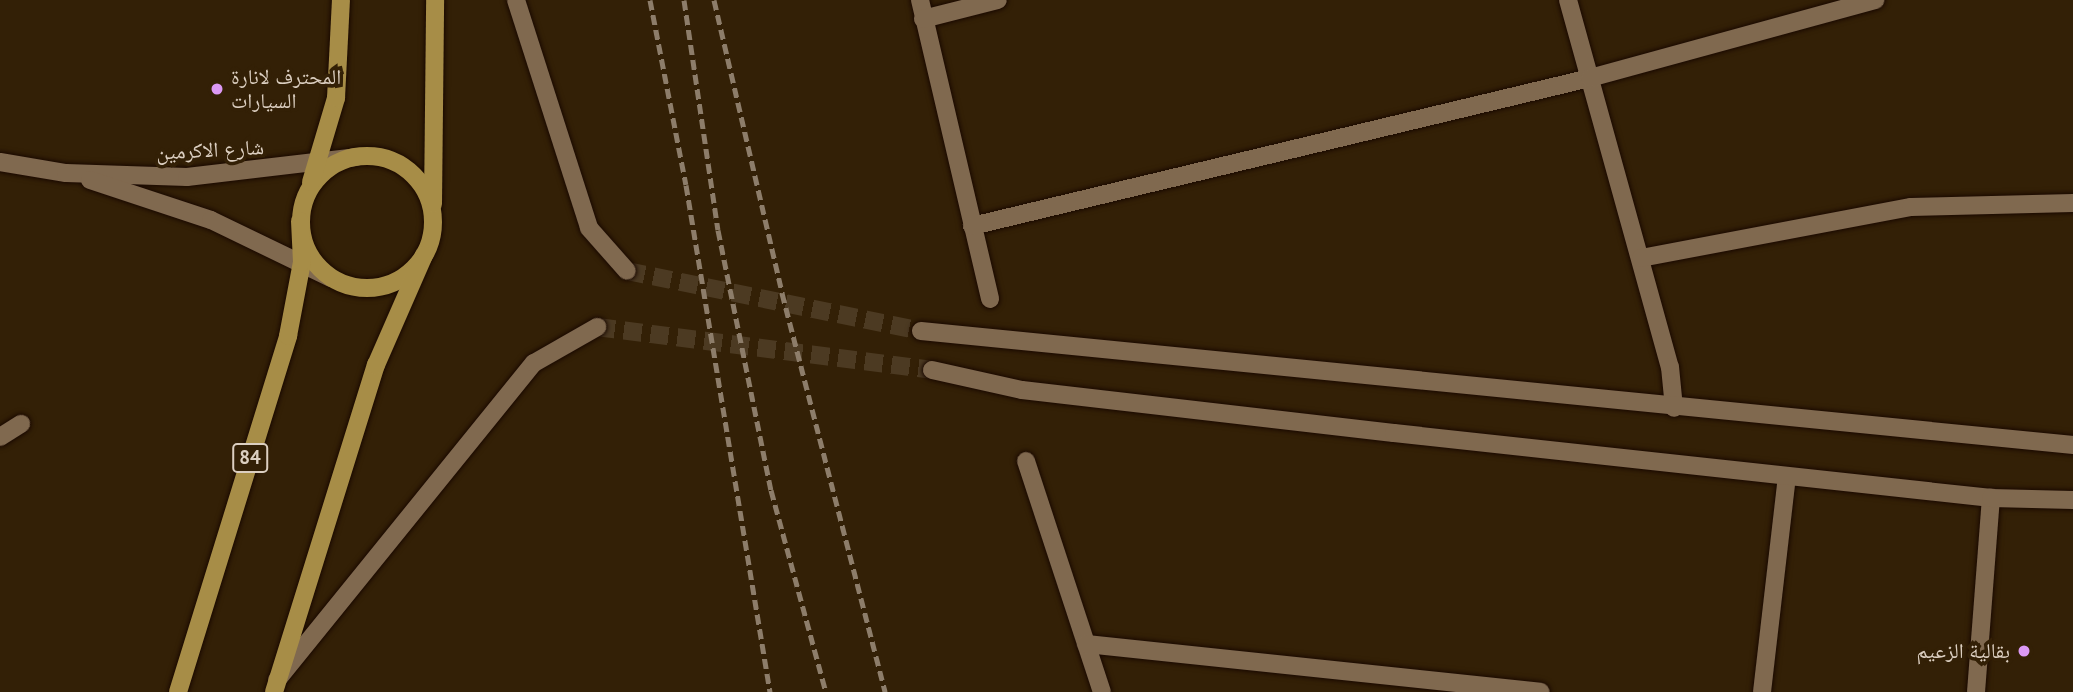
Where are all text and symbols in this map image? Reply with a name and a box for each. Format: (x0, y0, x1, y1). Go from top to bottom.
place label: المحترف لانارة السيارات (231, 64, 341, 114)
marker: المحترف لانارة السيارات (209, 81, 225, 97)
street label: شارع الاكرمين (155, 135, 265, 165)
road number: 84 (231, 442, 269, 474)
place label: بقالية الزعيم (1916, 638, 2010, 664)
marker: بقالية الزعيم (2016, 643, 2032, 659)

